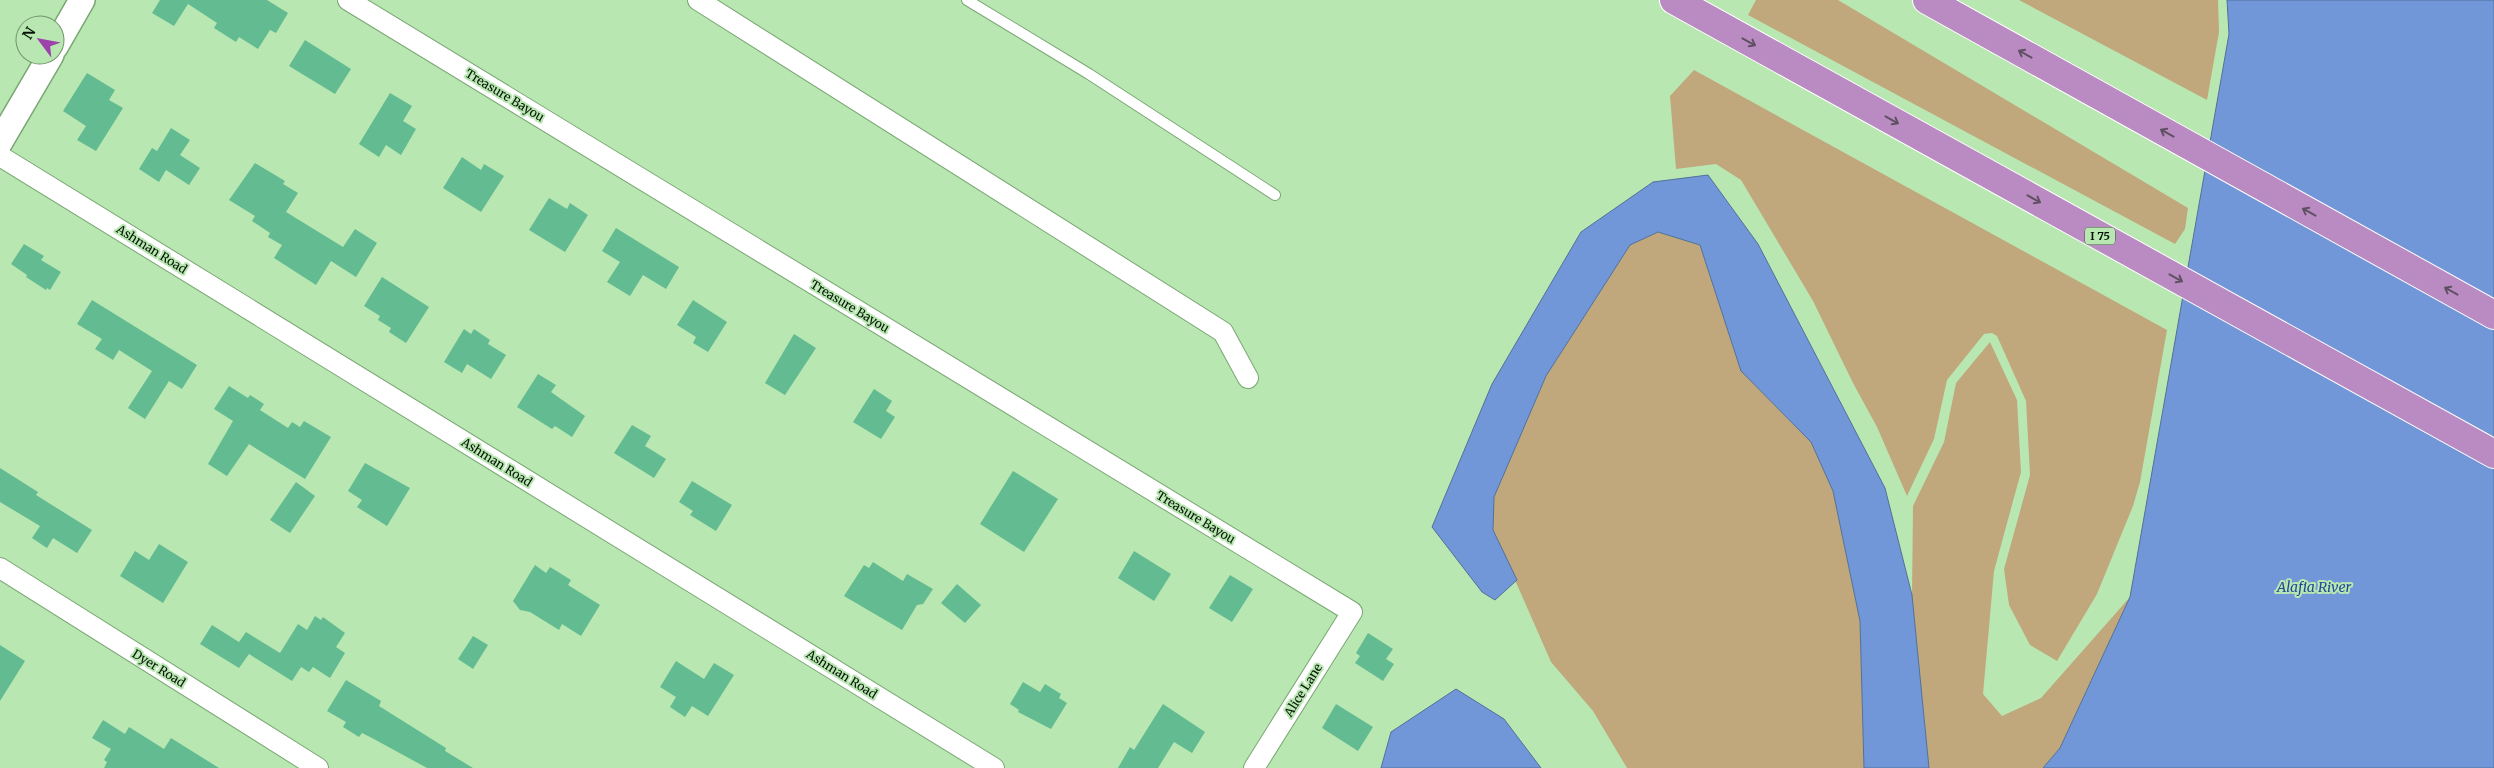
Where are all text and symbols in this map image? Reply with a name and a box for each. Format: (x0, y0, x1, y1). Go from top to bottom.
north arrow (15, 15, 65, 65)
text: N (18, 24, 40, 43)
one-way arrow (1742, 37, 1756, 47)
one-way arrow (2019, 49, 2033, 59)
street label: Treasure Bayou (463, 65, 548, 125)
one-way arrow (1884, 116, 1898, 126)
one-way arrow (2160, 128, 2175, 138)
one-way arrow (2026, 194, 2041, 204)
one-way arrow (2302, 207, 2317, 217)
street label: Ashman Road (113, 221, 190, 277)
road number: I 75 (2085, 228, 2115, 245)
one-way arrow (2168, 274, 2183, 283)
street label: Treasure Bayou (808, 276, 893, 336)
one-way arrow (2444, 286, 2459, 296)
street label: Ashman Road (458, 434, 535, 490)
street label: Treasure Bayou (1154, 487, 1239, 547)
water label: Alafia River (2276, 578, 2351, 596)
street label: Dyer Road (130, 646, 188, 690)
street label: Ashman Road (803, 646, 880, 702)
street label: Alice Lane (1280, 661, 1325, 720)

